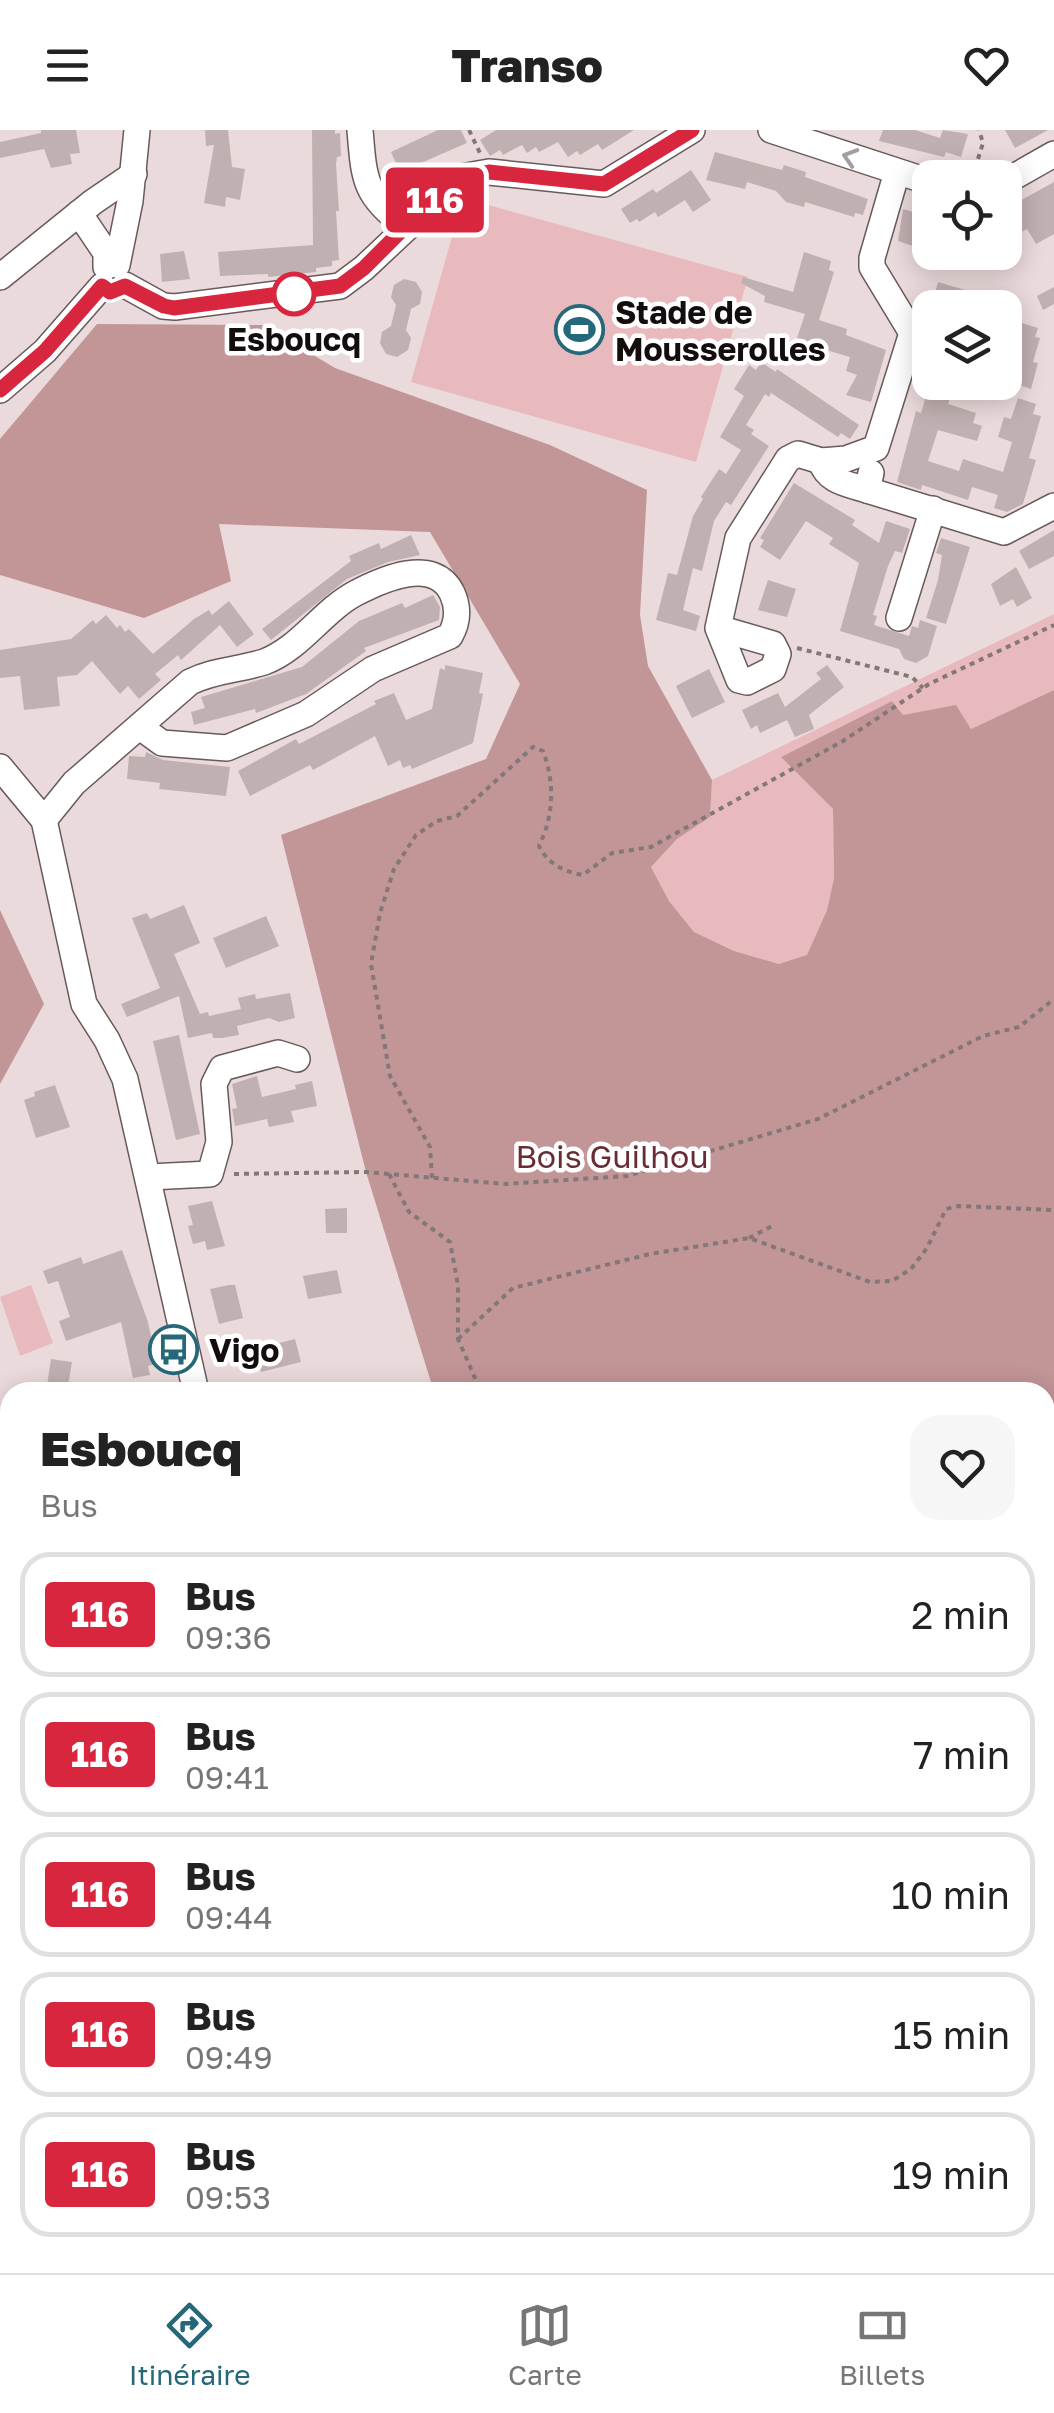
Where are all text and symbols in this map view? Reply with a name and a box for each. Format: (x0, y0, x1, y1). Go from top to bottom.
icon: menu (40, 38, 95, 93)
text: Transo (451, 38, 603, 92)
icon: heart (959, 38, 1014, 93)
one-way arrow (842, 148, 859, 169)
map controls (912, 160, 1022, 400)
button: locate (912, 160, 1022, 270)
line badge: 116 (378, 168, 492, 232)
text: 116 (406, 179, 464, 221)
marker: Esboucq (273, 273, 315, 315)
button: layers (912, 290, 1022, 400)
place label: Stade de Mousserolles (615, 293, 826, 368)
sports icon: Stade de Mousserolles (554, 304, 606, 356)
place label: Esboucq (227, 320, 361, 358)
park label: Bois Guilhou (515, 1137, 709, 1175)
bus stop icon: Vigo (148, 1324, 200, 1376)
place label: Vigo (209, 1331, 279, 1369)
button: heart (910, 1415, 1015, 1520)
text: Esboucq (40, 1419, 242, 1477)
text: Bus (40, 1486, 98, 1524)
text: Bus (185, 1573, 256, 1618)
text: 2 min (911, 1592, 1010, 1637)
text: 116 (71, 1593, 129, 1635)
text: 09:36 (185, 1618, 272, 1656)
text: Bus (185, 1713, 256, 1758)
text: 7 min (913, 1732, 1010, 1777)
text: 116 (71, 1733, 129, 1775)
text: 09:41 (185, 1758, 269, 1796)
text: Bus (185, 1853, 256, 1898)
text: 10 min (891, 1872, 1010, 1917)
text: 116 (71, 1873, 129, 1915)
text: 09:44 (185, 1898, 273, 1936)
text: Bus (185, 1993, 256, 2038)
text: 15 min (893, 2012, 1010, 2057)
text: 116 (71, 2013, 129, 2055)
text: 09:49 (185, 2038, 273, 2076)
text: Bus (185, 2133, 256, 2178)
text: 19 min (892, 2152, 1010, 2197)
text: 116 (71, 2153, 129, 2195)
text: 09:53 (185, 2178, 271, 2216)
tab: Itinéraire (129, 2298, 251, 2391)
tab: Carte (508, 2298, 582, 2391)
tab: Billets (839, 2298, 925, 2391)

